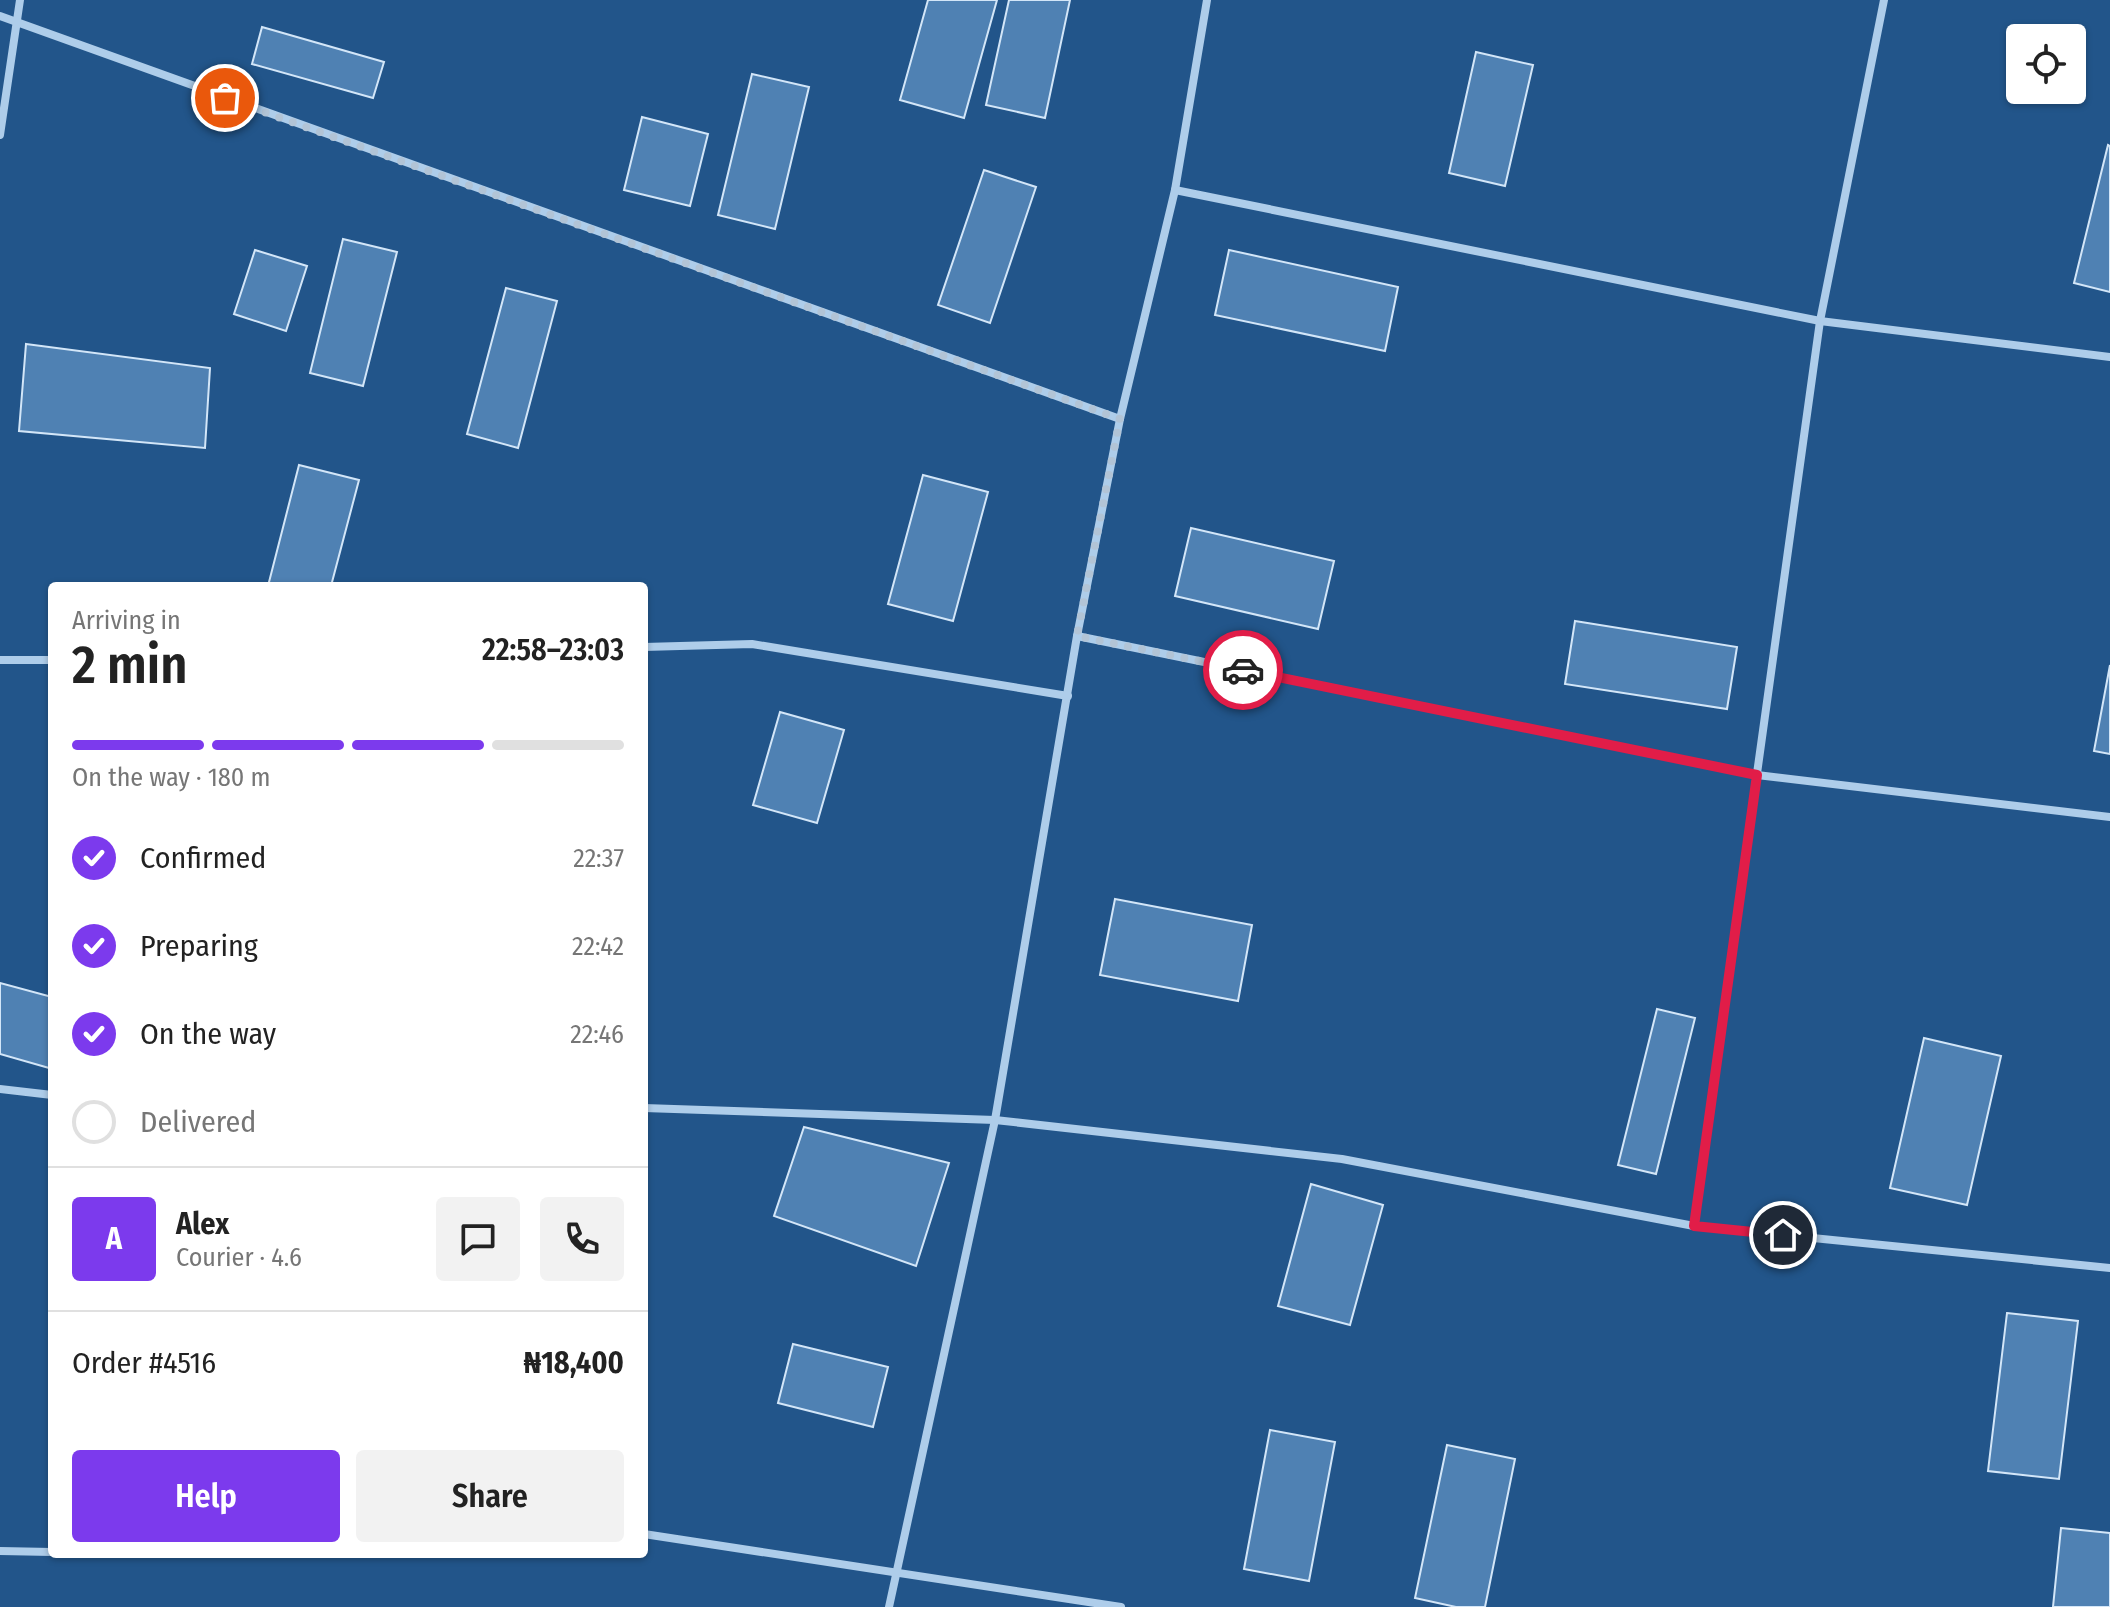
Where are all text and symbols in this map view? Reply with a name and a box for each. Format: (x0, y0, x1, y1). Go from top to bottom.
map controls (2006, 24, 2086, 104)
button: locate (2006, 24, 2086, 104)
pin (191, 64, 259, 132)
icon: bag (203, 76, 247, 120)
text: Arriving in (72, 605, 181, 636)
courier (1203, 630, 1283, 710)
text: 22:58–23:03 (482, 632, 624, 668)
text: 2 min (72, 634, 188, 697)
icon: car (1221, 648, 1265, 692)
text: On the way · 180 m (72, 762, 270, 793)
icon: check (72, 836, 116, 880)
text: Confirmed (140, 840, 266, 876)
text: 22:37 (573, 843, 624, 874)
icon: check (72, 924, 116, 968)
text: Preparing (140, 928, 258, 964)
text: 22:42 (572, 931, 624, 962)
icon: check (72, 1012, 116, 1056)
text: On the way (140, 1016, 276, 1052)
text: 22:46 (570, 1019, 624, 1050)
text: Delivered (140, 1104, 256, 1140)
button: chat (436, 1197, 520, 1281)
button: phone (540, 1197, 624, 1281)
pin (1749, 1201, 1817, 1269)
text: Alex (176, 1206, 229, 1242)
icon: home (1761, 1213, 1805, 1257)
text: A (106, 1221, 122, 1257)
text: Courier · 4.6 (176, 1242, 302, 1273)
text: Order #4516 (72, 1345, 216, 1381)
text: ₦18,400 (523, 1345, 624, 1381)
button: Help (72, 1450, 340, 1542)
button: Share (356, 1450, 624, 1542)

